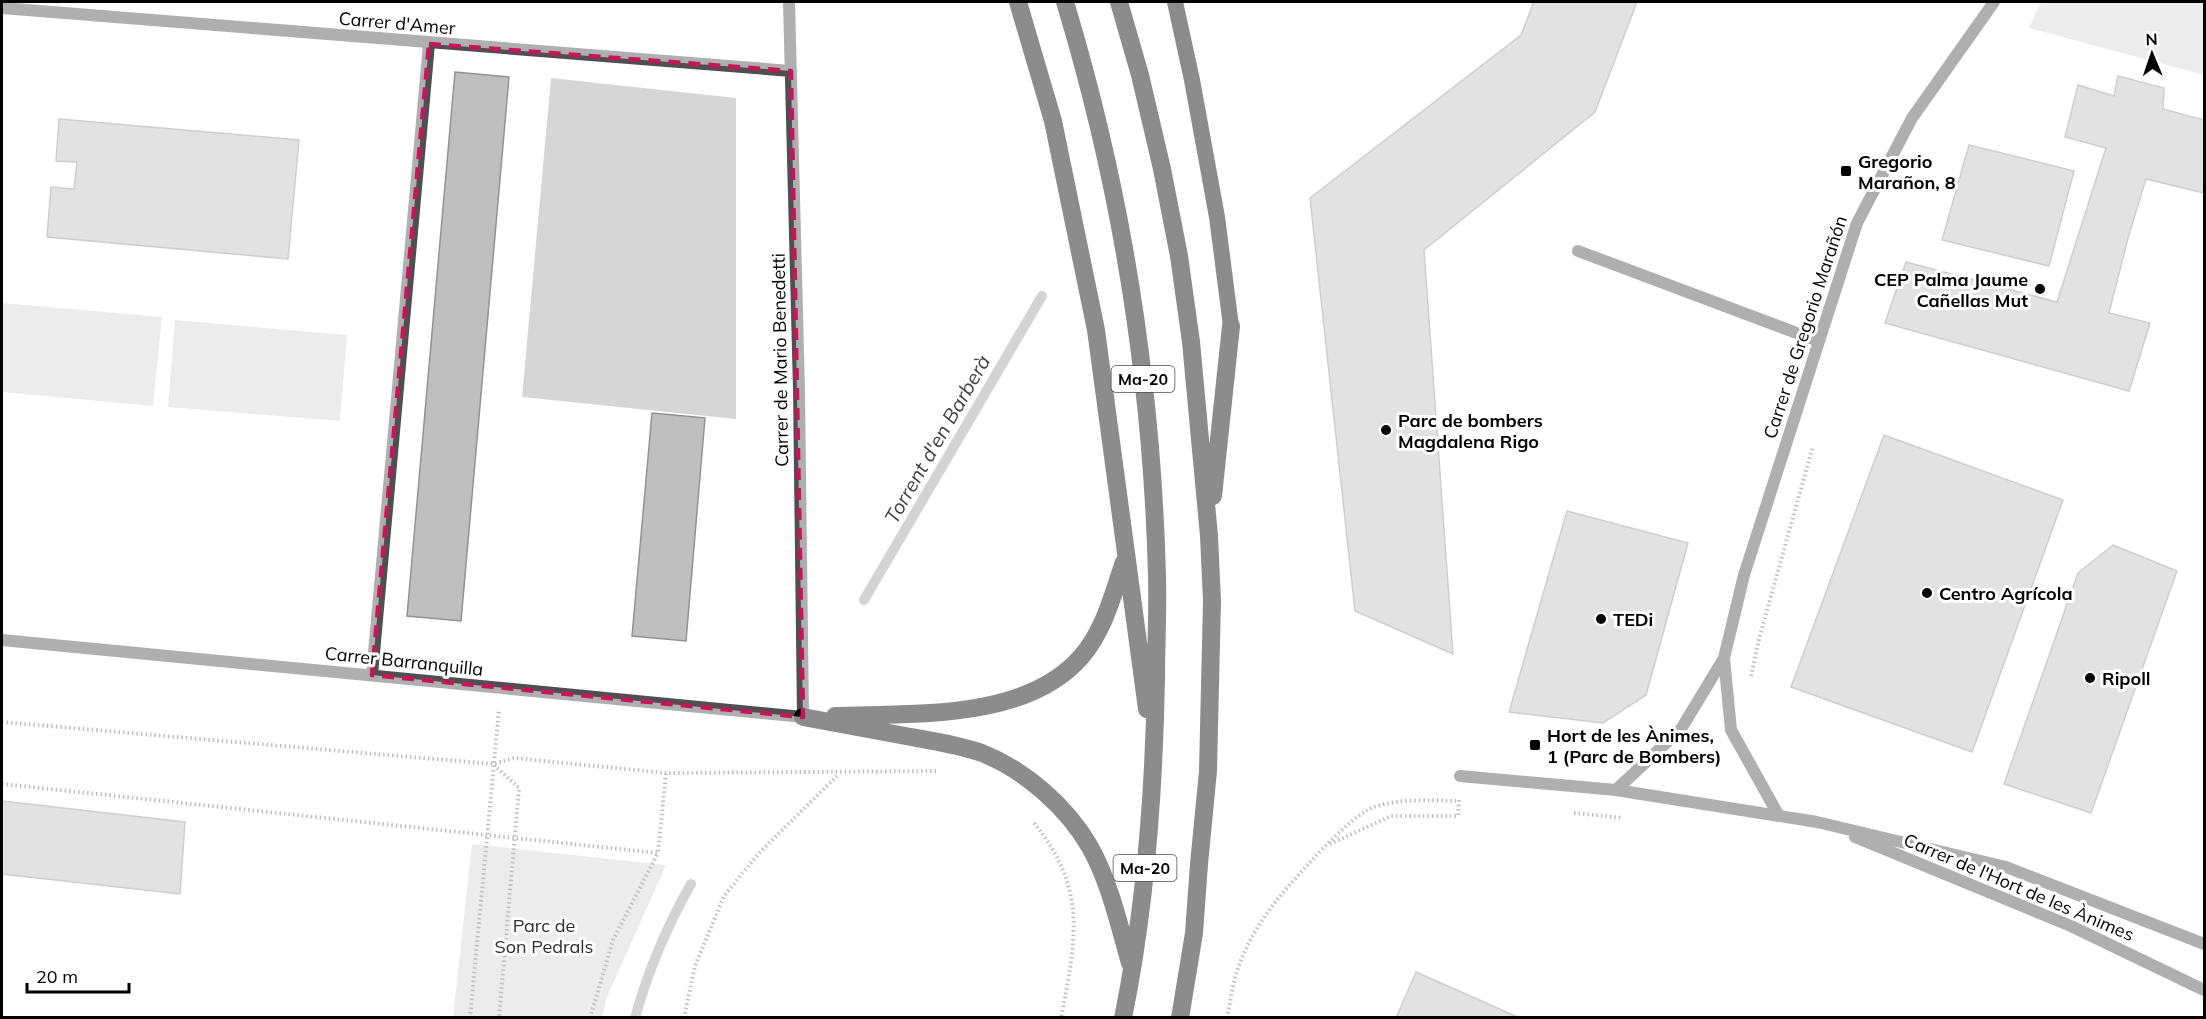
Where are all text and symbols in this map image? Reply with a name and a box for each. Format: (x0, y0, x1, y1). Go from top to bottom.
street label: Carrer d'Amer (338, 6, 457, 40)
north arrow (2122, 24, 2182, 84)
text: N (2145, 29, 2158, 49)
place label: Gregorio Marañon, 8 (1858, 150, 1956, 194)
marker: Gregorio Marañon, 8 (1839, 164, 1853, 178)
street label: Carrer de Gregorio Marañón (1758, 213, 1852, 441)
street label: Carrer de Mario Benedetti (767, 253, 793, 467)
place label: CEP Palma Jaume Cañellas Mut (1874, 268, 2028, 312)
marker: CEP Palma Jaume Cañellas Mut (2033, 282, 2047, 296)
water label: Torrent d'en Barberà (879, 350, 995, 528)
road number: Ma-20 (1112, 366, 1174, 392)
place label: Parc de bombers Magdalena Rigo (1398, 409, 1543, 453)
marker: Parc de bombers Magdalena Rigo (1379, 423, 1393, 437)
place label: Centro Agrícola (1939, 582, 2073, 605)
marker: Centro Agrícola (1920, 586, 1934, 600)
place label: TEDi (1613, 608, 1653, 631)
marker: TEDi (1594, 612, 1608, 626)
street label: Carrer Barranquilla (324, 641, 484, 681)
place label: Ripoll (2102, 667, 2151, 690)
marker: Ripoll (2083, 671, 2097, 685)
place label: Hort de les Ànimes, 1 (Parc de Bombers) (1547, 724, 1721, 768)
marker: Hort de les Ànimes, 1 (Parc de Bombers) (1528, 738, 1542, 752)
street label: Carrer de l'Hort de les Ànimes (1900, 828, 2138, 946)
road number: Ma-20 (1114, 855, 1176, 881)
park label: Parc de Son Pedrals (494, 914, 594, 958)
scale bar (27, 956, 129, 994)
text: 20 m (36, 965, 78, 988)

